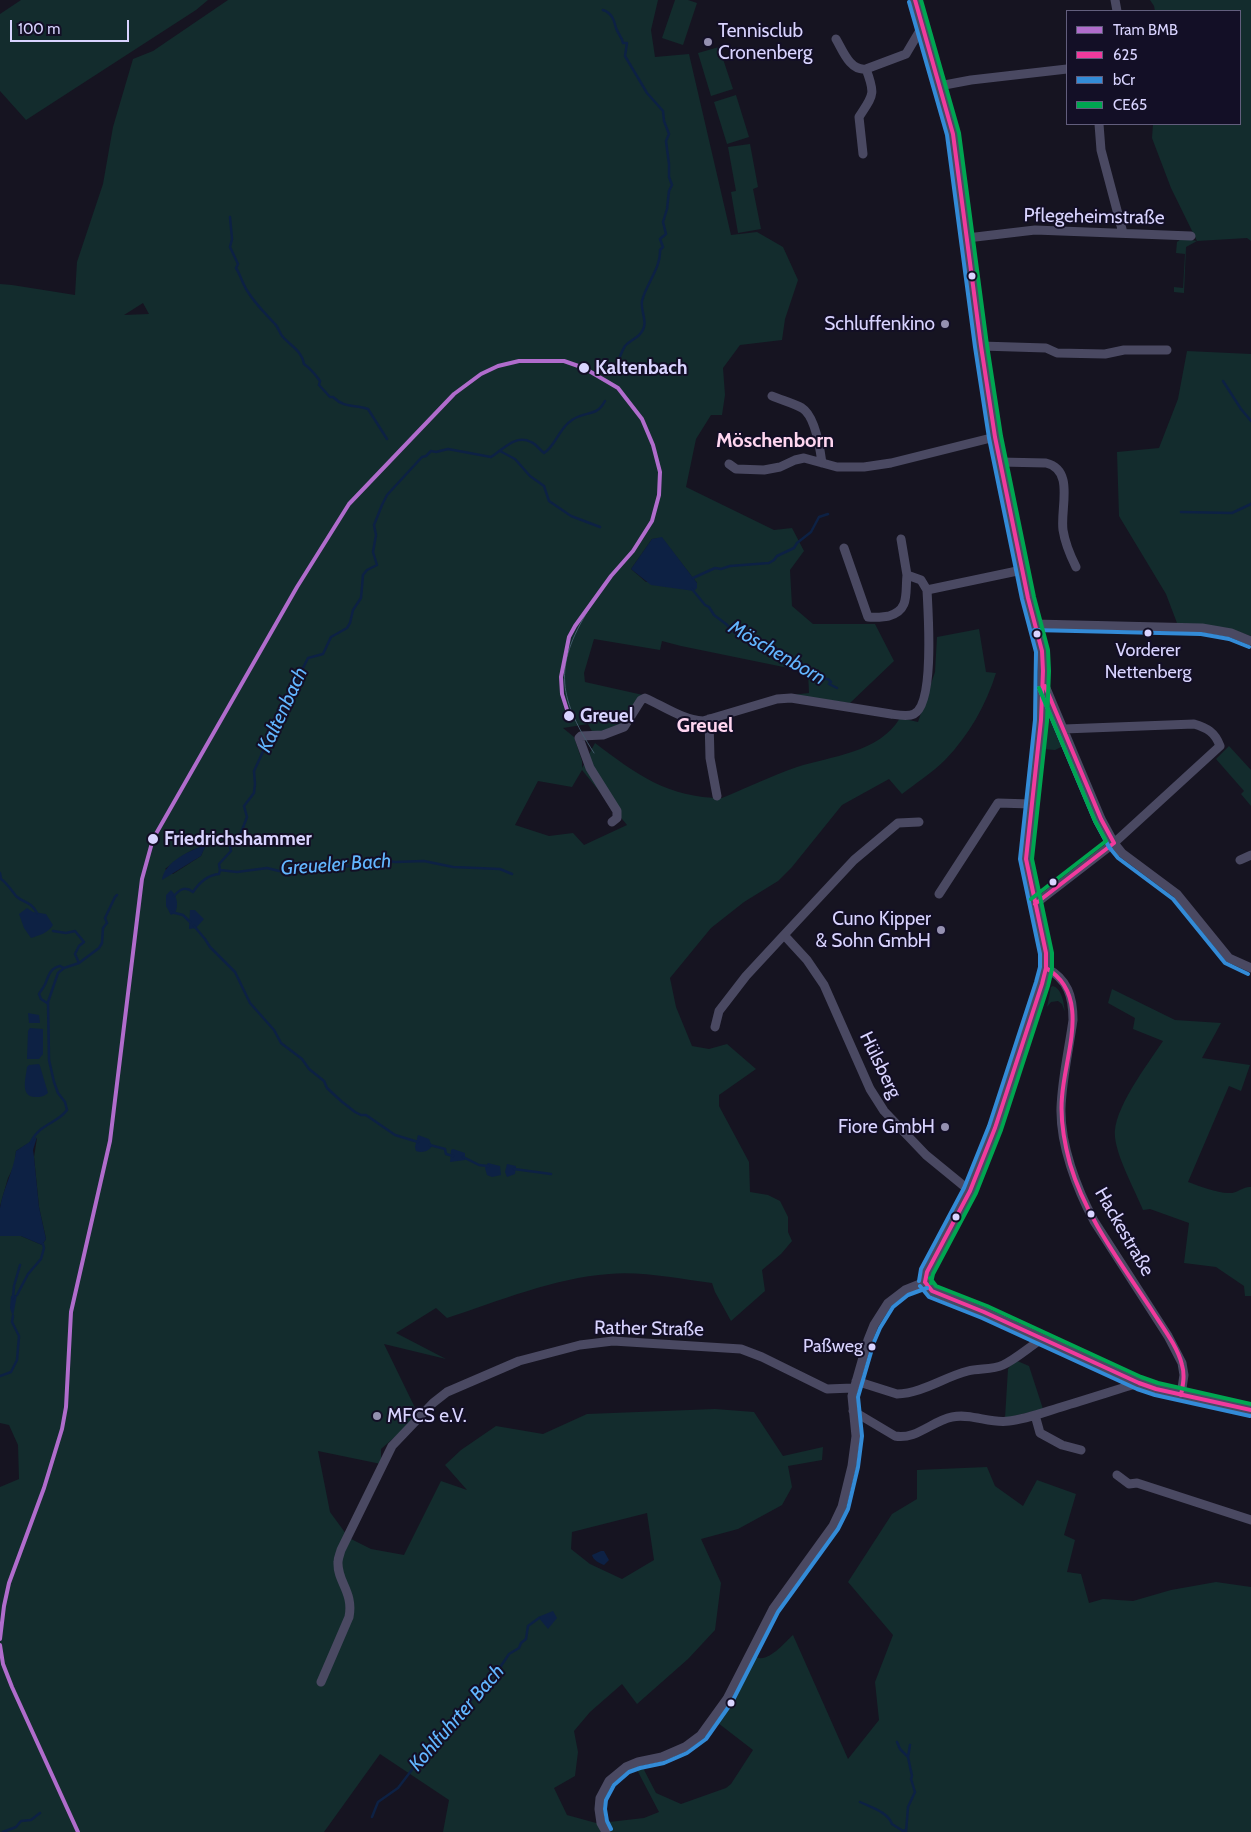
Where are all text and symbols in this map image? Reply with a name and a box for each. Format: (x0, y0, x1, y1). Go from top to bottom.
scale bar (12, 10, 131, 42)
legend (1066, 10, 1241, 125)
text: 100 m (18, 20, 60, 38)
place label: Tennisclub Cronenberg (718, 20, 812, 64)
text: Tram BMB (1113, 21, 1178, 39)
marker: Tennisclub Cronenberg (702, 36, 714, 48)
text: 625 (1113, 46, 1138, 64)
text: bCr (1113, 71, 1135, 89)
text: CE65 (1113, 96, 1147, 114)
street label: Pflegeheimstraße (1023, 204, 1165, 230)
unlabelled marker (967, 271, 977, 281)
place label: Schluffenkino (824, 313, 935, 335)
marker: Schluffenkino (939, 318, 951, 330)
place label: Kaltenbach (595, 357, 687, 379)
marker: Kaltenbach (577, 361, 591, 375)
district label: Möschenborn (716, 429, 834, 453)
water label: Möschenborn (724, 616, 830, 690)
marker: Vorderer Nettenberg (1143, 628, 1153, 638)
unlabelled marker (1032, 629, 1042, 639)
place label: Vorderer Nettenberg (1105, 640, 1191, 682)
water label: Kaltenbach (253, 664, 313, 756)
place label: Greuel (580, 705, 634, 727)
marker: Greuel (562, 709, 576, 723)
district label: Greuel (677, 714, 733, 738)
place label: Friedrichshammer (164, 828, 312, 850)
marker: Friedrichshammer (146, 832, 160, 846)
water label: Greueler Bach (280, 849, 392, 881)
unlabelled marker (1048, 877, 1058, 887)
place label: Cuno Kipper & Sohn GmbH (815, 908, 931, 952)
marker: Cuno Kipper & Sohn GmbH (935, 924, 947, 936)
street label: Hülsberg (854, 1028, 906, 1102)
place label: Fiore GmbH (838, 1116, 935, 1138)
marker: Fiore GmbH (939, 1121, 951, 1133)
street label: Hackestraße (1089, 1184, 1159, 1280)
unlabelled marker (1086, 1209, 1096, 1219)
unlabelled marker (951, 1212, 961, 1222)
street label: Rather Straße (594, 1317, 704, 1341)
place label: Paßweg (803, 1336, 863, 1358)
marker: Paßweg (867, 1342, 877, 1352)
place label: MFCS e.V. (387, 1405, 467, 1427)
marker: MFCS e.V. (371, 1410, 383, 1422)
water label: Kohlfuhrter Bach (404, 1660, 510, 1776)
unlabelled marker (726, 1698, 736, 1708)

